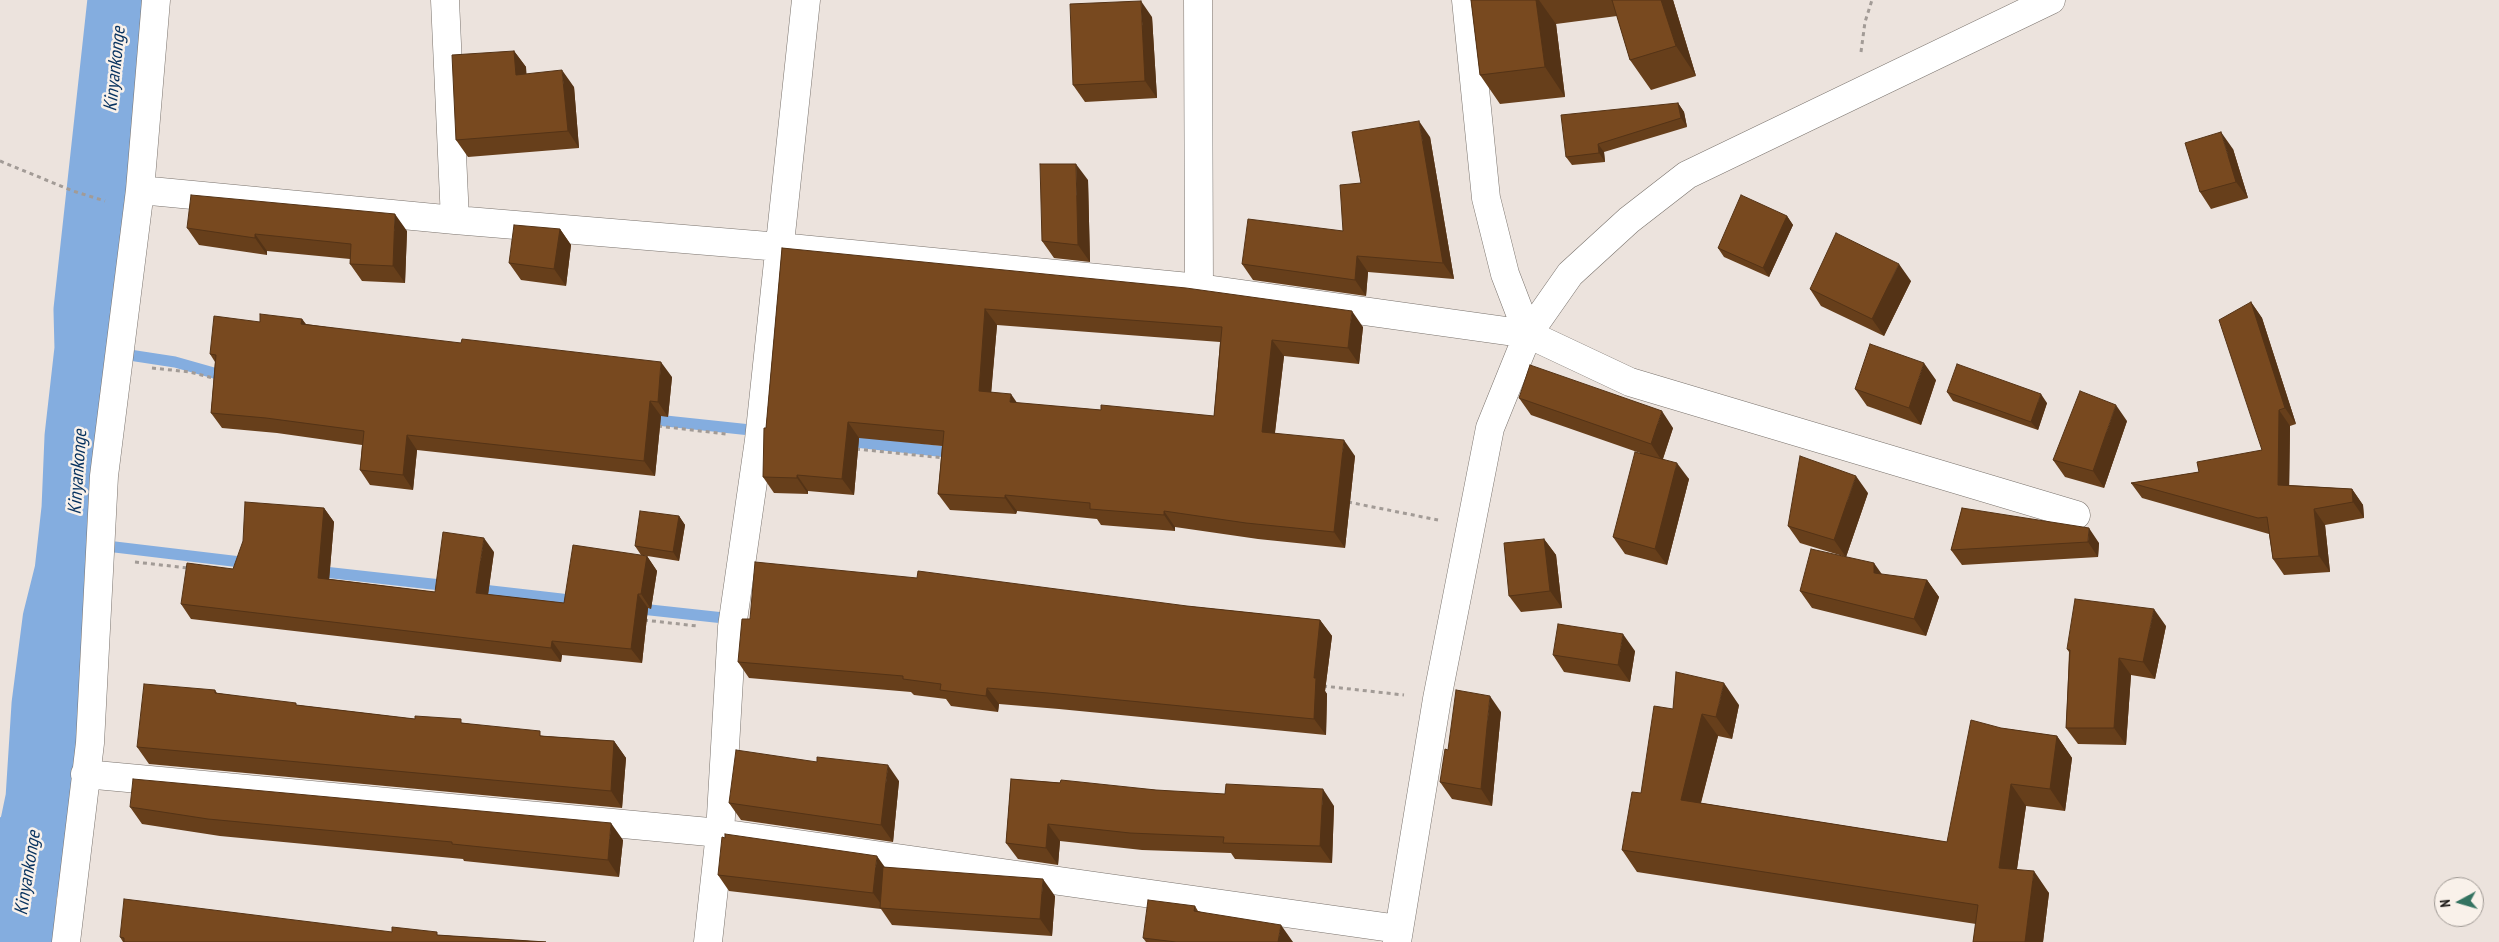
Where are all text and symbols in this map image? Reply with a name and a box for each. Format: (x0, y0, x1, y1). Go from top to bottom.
water label: Kinyankonge (99, 26, 131, 112)
water label: Kinyankonge (64, 429, 92, 515)
water label: Kinyankonge (10, 829, 46, 917)
north arrow (2434, 877, 2484, 927)
text: N (2436, 899, 2454, 908)

